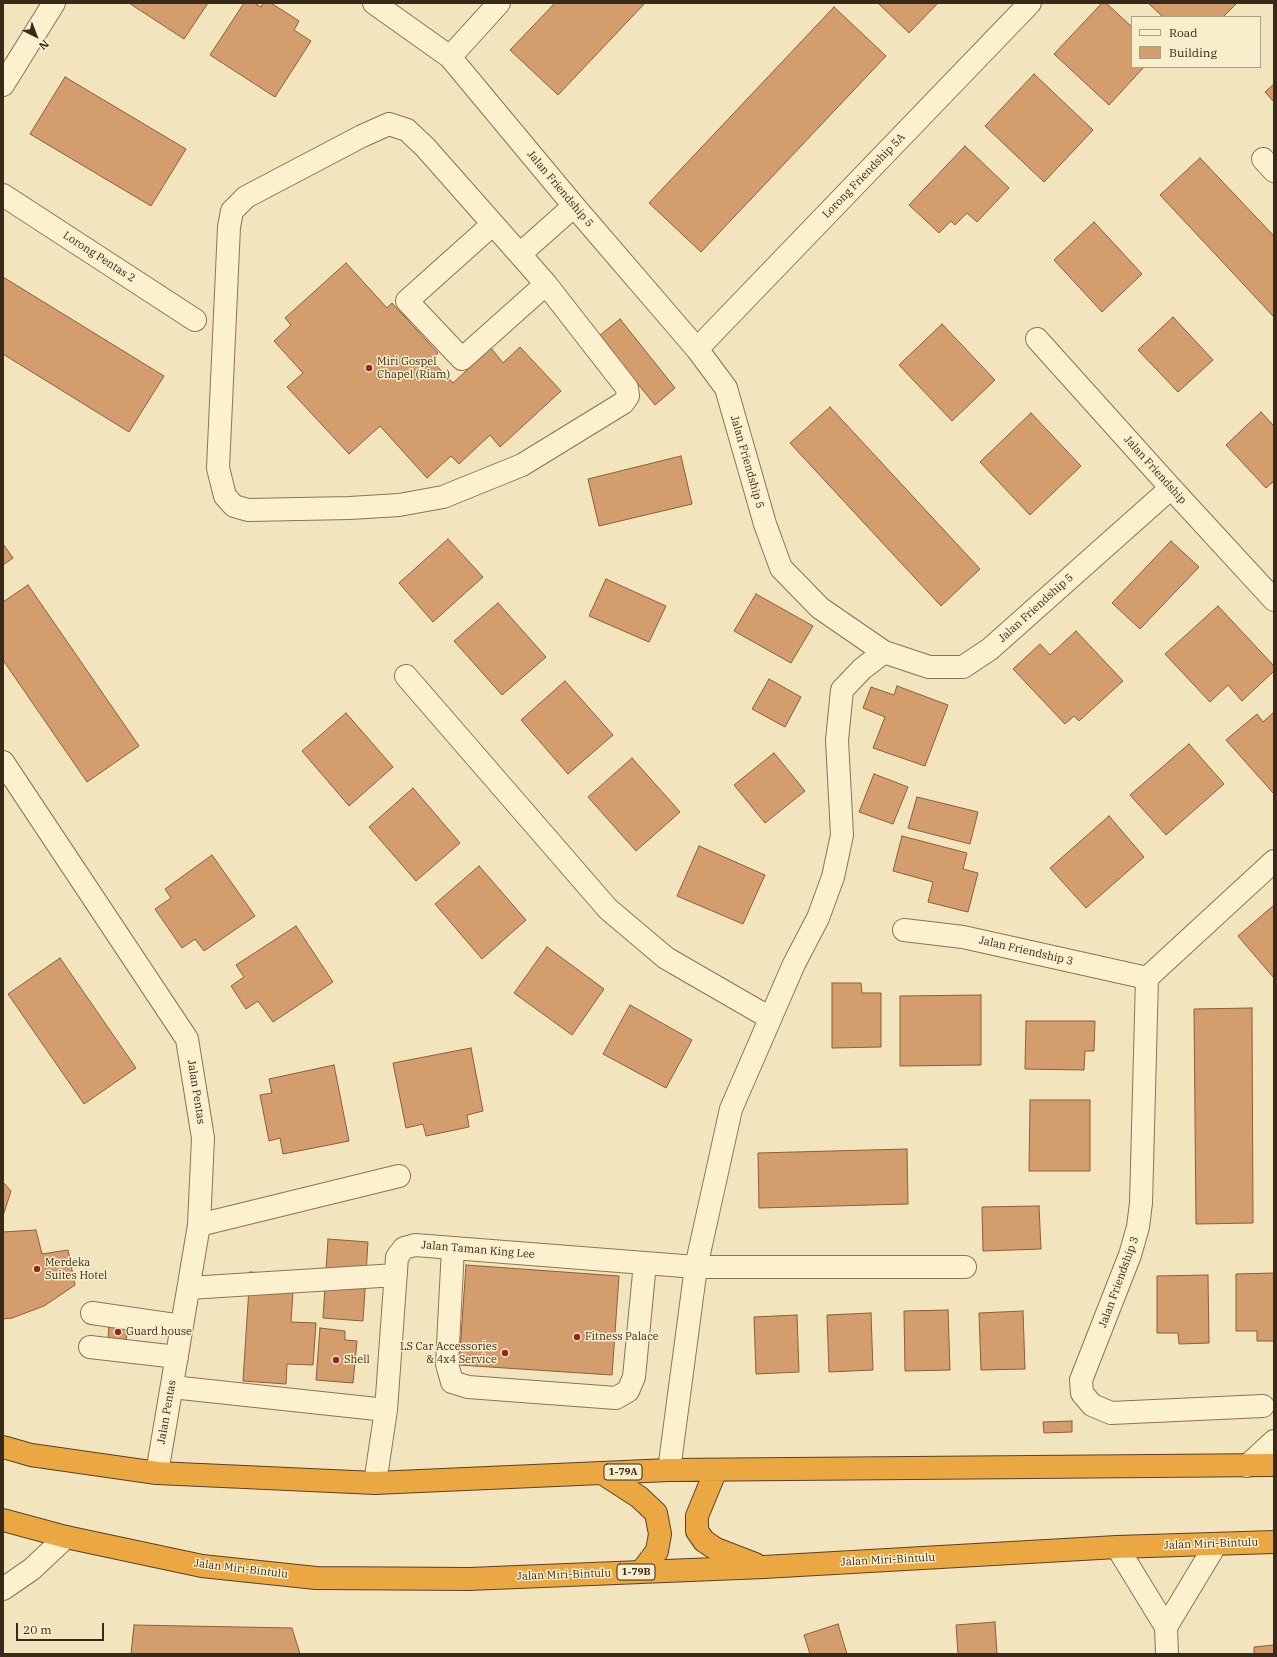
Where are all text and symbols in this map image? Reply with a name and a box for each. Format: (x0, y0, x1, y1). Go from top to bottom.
north arrow (16, 16, 56, 56)
legend (1131, 16, 1261, 68)
text: Road (1169, 25, 1198, 40)
text: N (36, 37, 52, 53)
text: Building (1169, 45, 1217, 60)
street label: Lorong Friendship 5A (820, 131, 908, 221)
street label: Jalan Friendship 5 (524, 148, 596, 230)
street label: Lorong Pentas 2 (60, 229, 138, 285)
place label: Miri Gospel Chapel (Riam) (377, 355, 450, 381)
marker: Miri Gospel Chapel (Riam) (364, 363, 374, 373)
street label: Jalan Friendship 5 (727, 414, 767, 510)
street label: Jalan Friendship (1121, 433, 1189, 507)
street label: Jalan Friendship 5 (996, 571, 1076, 645)
street label: Jalan Friendship 3 (978, 934, 1074, 968)
street label: Jalan Pentas (184, 1059, 208, 1125)
street label: Jalan Friendship 3 (1096, 1235, 1142, 1329)
street label: Jalan Taman King Lee (421, 1238, 535, 1262)
place label: Merdeka Suites Hotel (45, 1256, 107, 1282)
marker: Merdeka Suites Hotel (32, 1264, 42, 1274)
place label: Guard house (126, 1325, 192, 1339)
marker: Guard house (113, 1327, 123, 1337)
place label: Fitness Palace (585, 1330, 659, 1344)
marker: Fitness Palace (572, 1332, 582, 1342)
place label: LS Car Accessories & 4x4 Service (400, 1340, 497, 1366)
marker: LS Car Accessories & 4x4 Service (500, 1348, 510, 1358)
place label: Shell (344, 1353, 370, 1367)
marker: Shell (331, 1355, 341, 1365)
street label: Jalan Pentas (155, 1379, 179, 1445)
road number: 1-79A (604, 1464, 642, 1480)
street label: Jalan Miri-Bintulu (1164, 1536, 1258, 1552)
street label: Jalan Miri-Bintulu (841, 1551, 935, 1569)
street label: Jalan Miri-Bintulu (193, 1557, 289, 1581)
road number: 1-79B (617, 1564, 655, 1580)
street label: Jalan Miri-Bintulu (517, 1567, 611, 1583)
scale bar (18, 1615, 106, 1641)
text: 20 m (23, 1622, 52, 1637)

